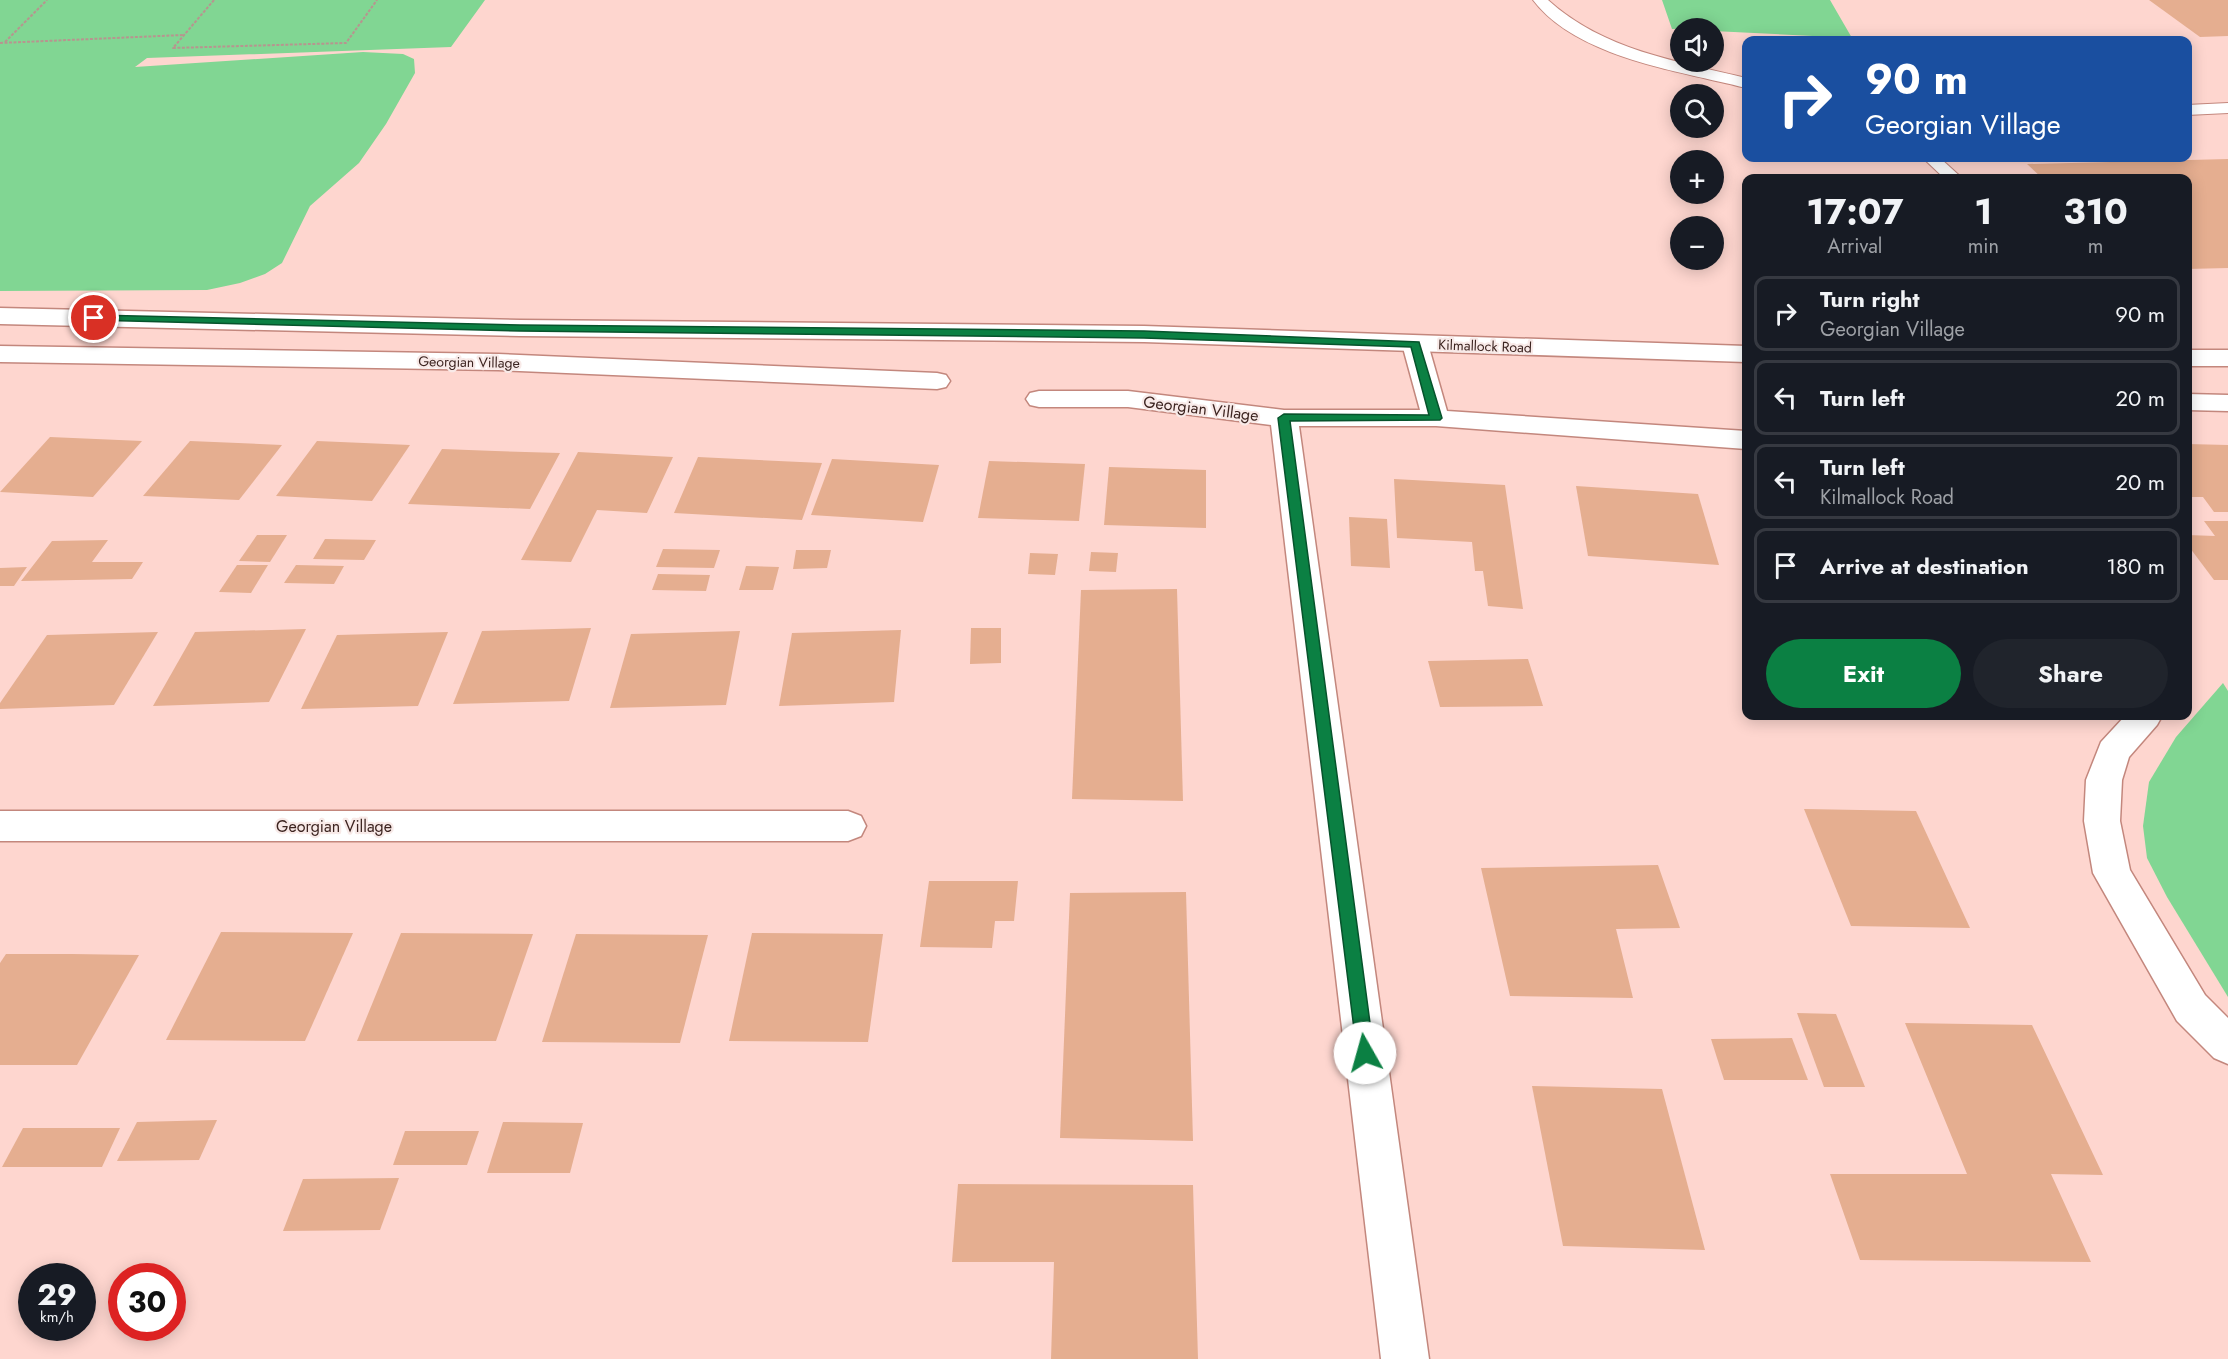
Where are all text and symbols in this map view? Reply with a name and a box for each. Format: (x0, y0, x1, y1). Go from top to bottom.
map controls (1670, 18, 1724, 270)
button: sound (1670, 18, 1724, 72)
text: 90 m (1865, 49, 1968, 110)
icon: right (1766, 60, 1844, 138)
button: search (1670, 84, 1724, 138)
text: Georgian Village (1865, 105, 2061, 144)
button: + (1670, 150, 1724, 204)
text: 17:07 (1806, 185, 1903, 237)
text: 1 (1974, 185, 1992, 237)
text: 310 (2063, 185, 2128, 237)
button: − (1670, 216, 1724, 270)
text: Arrival (1827, 232, 1882, 261)
text: min (1968, 232, 1999, 261)
text: m (2088, 232, 2103, 261)
text: Turn right (1820, 283, 1920, 315)
pin (68, 292, 119, 343)
icon: right (1769, 297, 1802, 330)
text: 90 m (2115, 298, 2165, 330)
icon: arrive (77, 301, 110, 334)
text: Georgian Village (1820, 315, 1965, 344)
street label: Kilmallock Road (1438, 334, 1532, 358)
street label: Georgian Village (418, 351, 520, 373)
icon: left (1769, 381, 1802, 414)
text: Turn left (1820, 382, 1905, 414)
text: 20 m (2116, 382, 2165, 414)
street label: Georgian Village (1142, 390, 1260, 427)
text: Turn left (1820, 451, 1905, 483)
icon: left (1769, 465, 1802, 498)
text: 20 m (2116, 466, 2165, 498)
text: Kilmallock Road (1820, 483, 1954, 512)
icon: arrive (1769, 549, 1802, 582)
text: Arrive at destination (1820, 550, 2029, 582)
text: 180 m (2106, 550, 2165, 582)
button: Exit (1766, 639, 1961, 708)
button: Share (1973, 639, 2168, 708)
street label: Georgian Village (276, 815, 392, 838)
position arrow (1333, 1021, 1397, 1085)
speed limit sign: 30 (108, 1263, 186, 1341)
text: 29 (37, 1273, 77, 1316)
text: km/h (40, 1306, 74, 1328)

